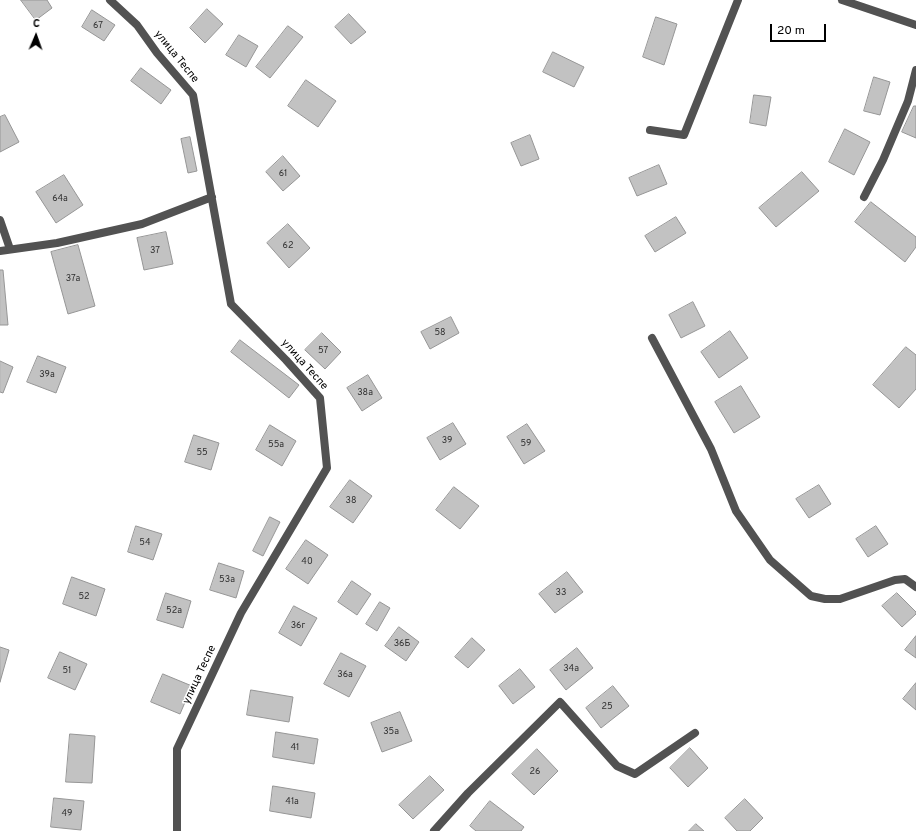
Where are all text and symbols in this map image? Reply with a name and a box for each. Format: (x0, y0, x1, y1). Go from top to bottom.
north arrow (16, 16, 56, 56)
scale bar (772, 16, 828, 42)
text: С (33, 17, 40, 31)
house number: 67 (93, 21, 103, 31)
text: 20 m (777, 23, 805, 39)
street label: улица Теспе (151, 28, 201, 86)
house number: 61 (279, 169, 287, 179)
house number: 64а (52, 194, 68, 204)
house number: 62 (283, 241, 293, 251)
house number: 37 (150, 246, 160, 256)
house number: 37а (66, 274, 80, 284)
house number: 58 (434, 328, 446, 338)
street label: улица Теспе (278, 337, 330, 393)
house number: 57 (318, 346, 328, 356)
house number: 39а (39, 370, 55, 380)
house number: 38а (357, 388, 373, 398)
house number: 39 (442, 436, 452, 446)
house number: 59 (521, 439, 531, 449)
house number: 55а (268, 440, 284, 450)
house number: 55 (196, 448, 208, 458)
house number: 38 (346, 496, 356, 506)
house number: 54 (139, 538, 151, 548)
house number: 40 (301, 557, 313, 567)
house number: 53а (219, 575, 235, 585)
house number: 33 (556, 588, 566, 598)
house number: 52 (78, 592, 90, 602)
house number: 52а (166, 606, 182, 616)
house number: 36г (291, 621, 305, 631)
house number: 36Б (394, 639, 410, 649)
street label: улица Теспе (181, 643, 219, 707)
house number: 34а (563, 664, 579, 674)
house number: 51 (63, 666, 71, 676)
house number: 36а (337, 670, 353, 680)
house number: 25 (601, 702, 613, 712)
house number: 35а (383, 727, 399, 737)
house number: 41 (291, 743, 299, 753)
house number: 26 (530, 767, 540, 777)
house number: 41а (285, 797, 299, 807)
house number: 49 (62, 809, 72, 819)

